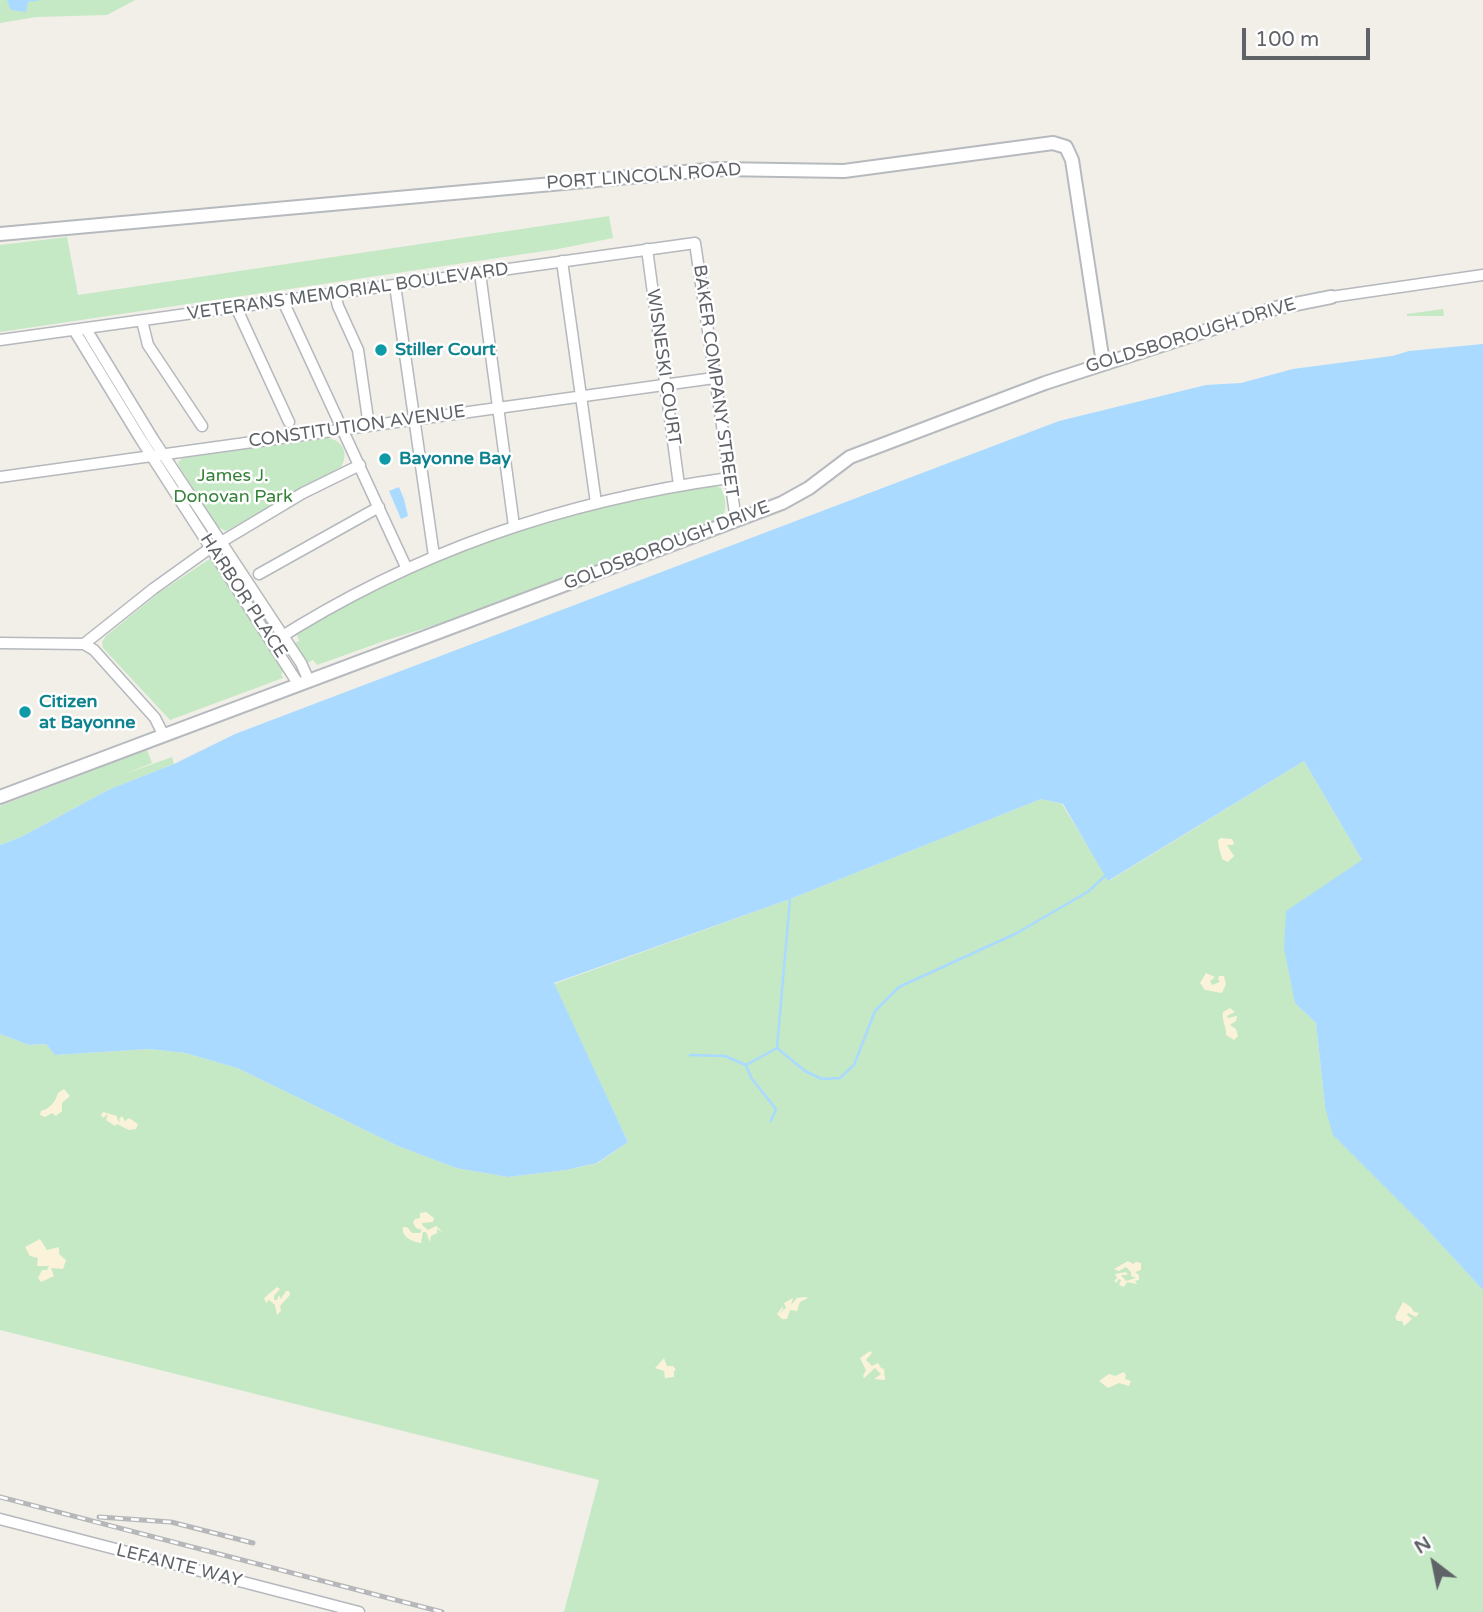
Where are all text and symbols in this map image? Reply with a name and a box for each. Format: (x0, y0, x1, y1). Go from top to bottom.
scale bar (1245, 14, 1373, 58)
text: 100 m (1255, 27, 1319, 52)
street label: PORT LINCOLN ROAD (546, 159, 742, 195)
street label: VETERANS MEMORIAL BOULEVARD (186, 259, 510, 325)
street label: BAKER COMPANY STREET (688, 263, 742, 499)
street label: WISNESKI COURT (641, 288, 685, 446)
street label: GOLDSBOROUGH DRIVE (1083, 294, 1299, 378)
place label: Stiller Court (395, 339, 496, 361)
marker: Stiller Court (373, 342, 389, 358)
street label: CONSTITUTION AVENUE (247, 401, 467, 453)
place label: Bayonne Bay (399, 448, 511, 470)
marker: Bayonne Bay (377, 451, 393, 467)
park label: James J. Donovan Park (173, 465, 293, 508)
street label: GOLDSBOROUGH DRIVE (561, 497, 773, 595)
street label: HARBOR PLACE (195, 530, 291, 662)
place label: Citizen at Bayonne (39, 691, 135, 734)
marker: Citizen at Bayonne (17, 704, 33, 720)
north arrow (1399, 1528, 1469, 1598)
text: N (1411, 1532, 1435, 1559)
street label: LEFANTE WAY (114, 1540, 244, 1592)

